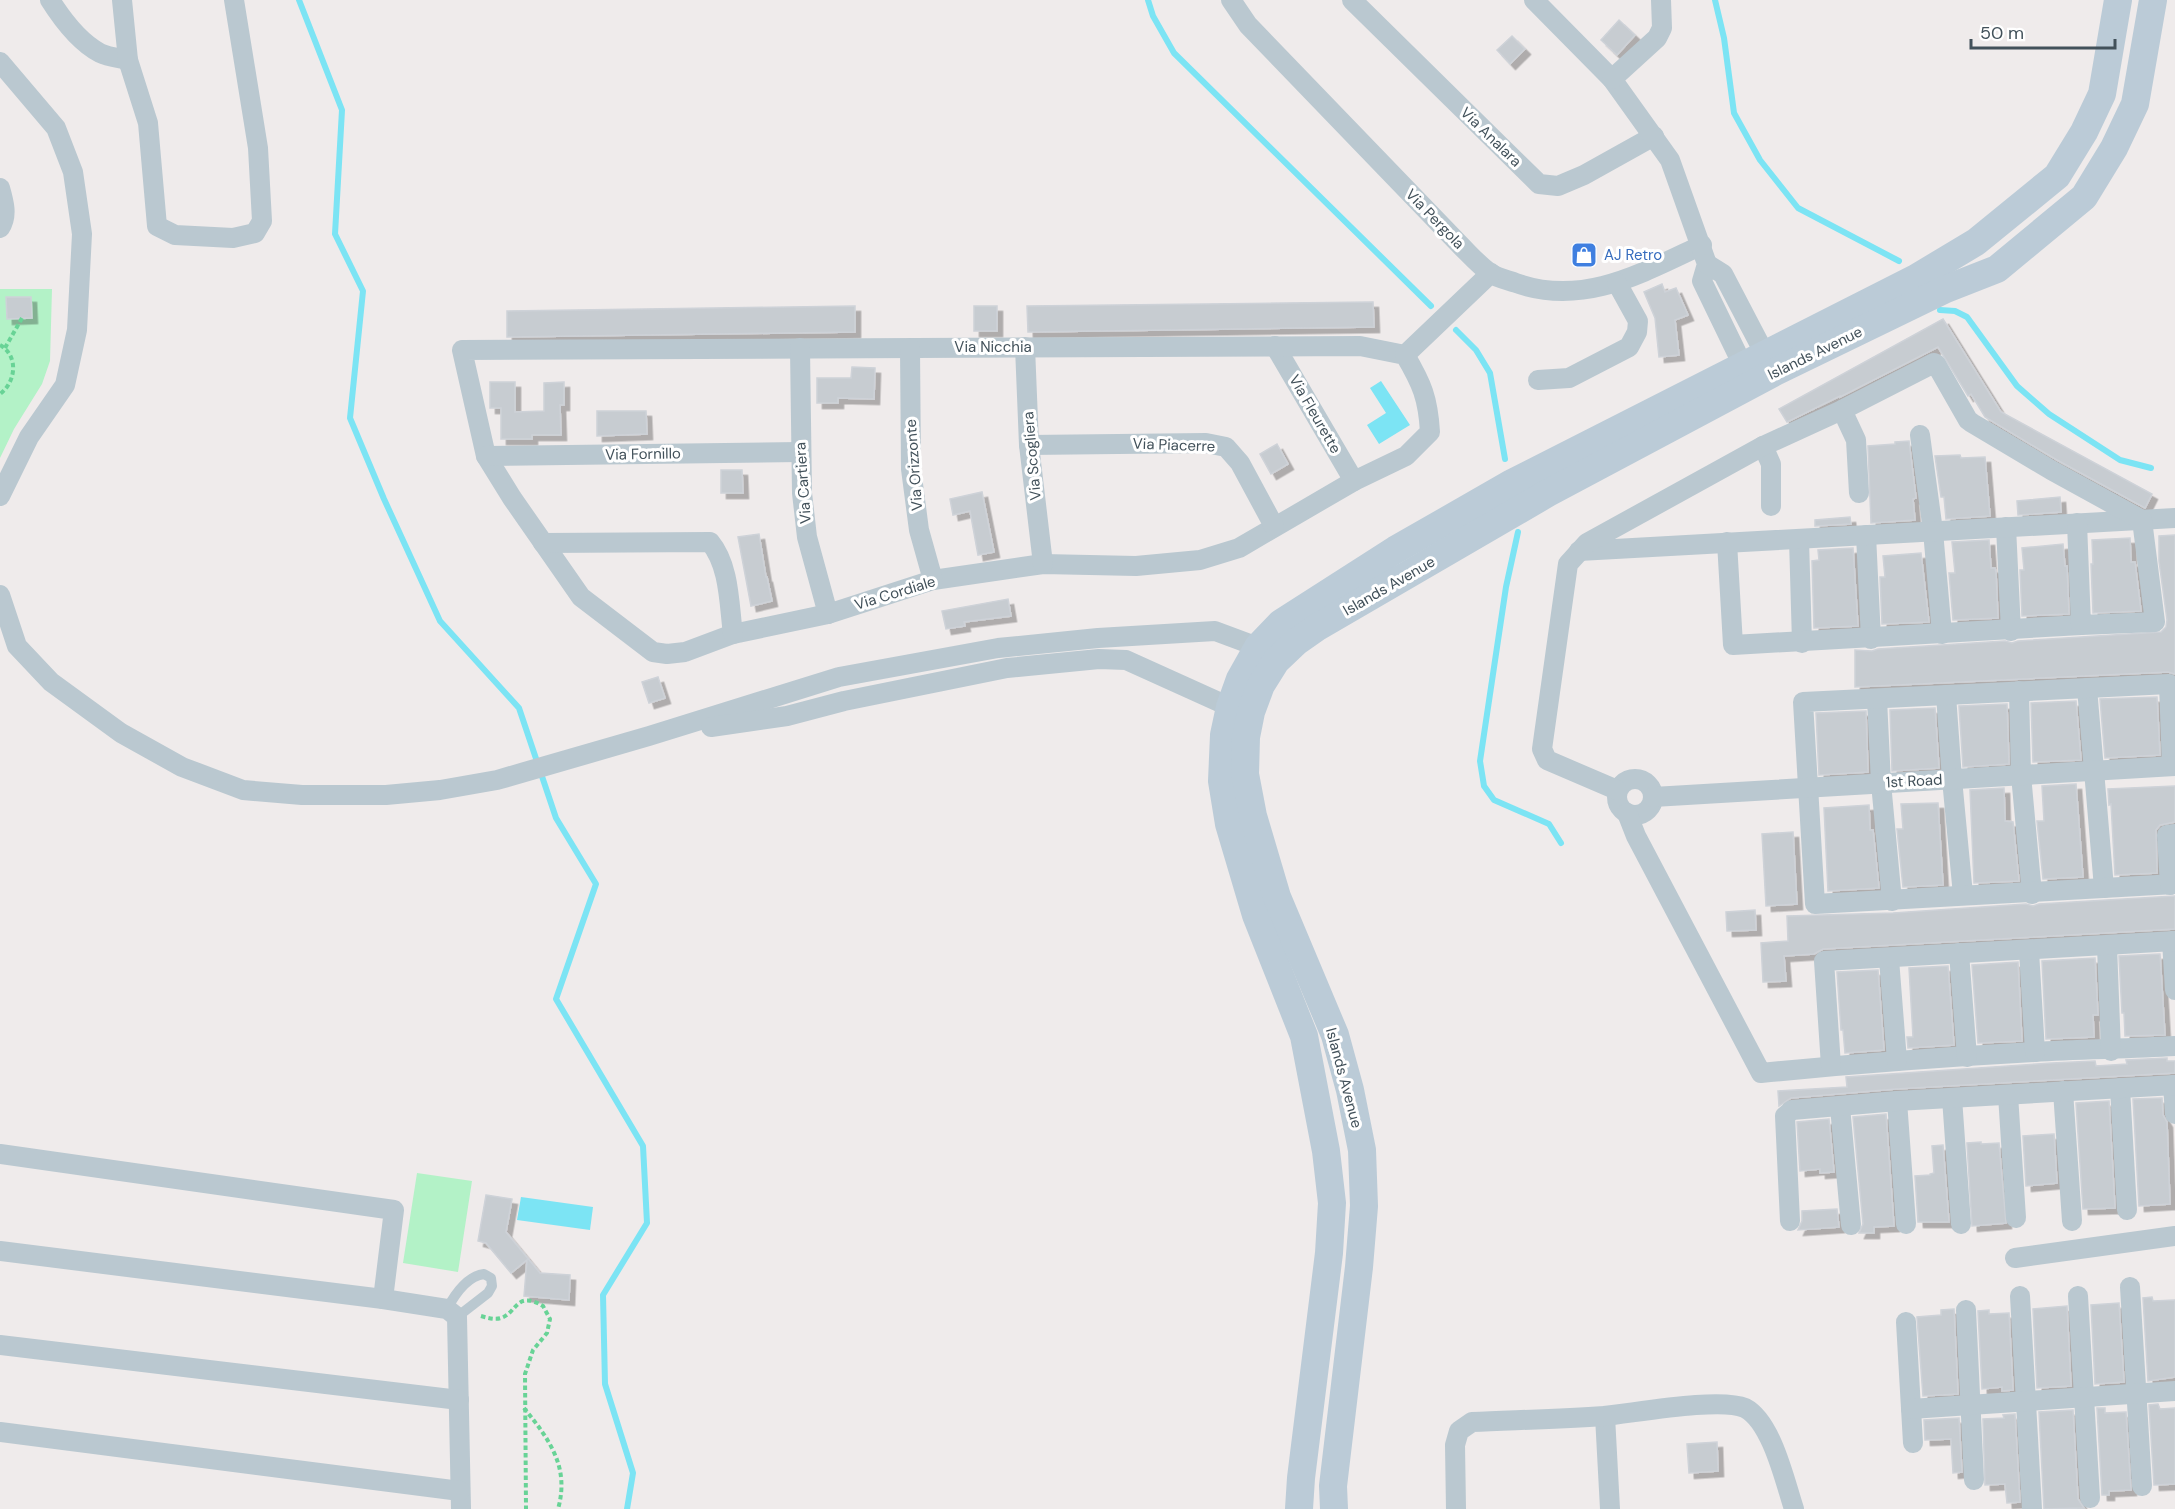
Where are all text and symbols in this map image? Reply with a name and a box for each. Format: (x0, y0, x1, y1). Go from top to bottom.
scale bar (1971, 12, 2115, 50)
text: 50 m (1980, 21, 2024, 45)
street label: Via Analara (1456, 103, 1526, 171)
street label: Via Pergola (1401, 185, 1469, 253)
shop icon: AJ Retro (1569, 240, 1599, 270)
place label: AJ Retro (1604, 245, 1662, 265)
street label: Islands Avenue (1764, 321, 1866, 385)
street label: Via Nicchia (954, 337, 1032, 357)
street label: Via Fleurette (1284, 371, 1346, 457)
street label: Via Scogliera (1018, 411, 1046, 501)
street label: Via Orizzonte (901, 418, 927, 512)
street label: Via Piacerre (1132, 434, 1216, 456)
street label: Via Cartiera (790, 441, 816, 525)
street label: Via Fornillo (605, 443, 681, 465)
street label: Islands Avenue (1339, 552, 1439, 620)
street label: Via Cordiale (852, 571, 938, 615)
street label: 1st Road (1885, 770, 1943, 792)
street label: Islands Avenue (1321, 1026, 1367, 1130)

